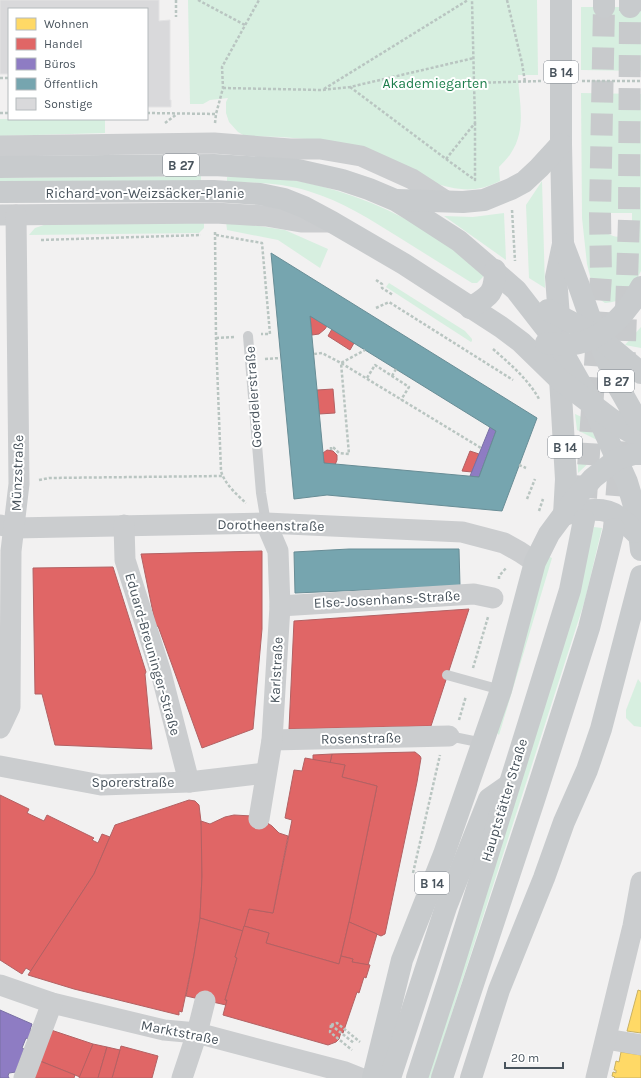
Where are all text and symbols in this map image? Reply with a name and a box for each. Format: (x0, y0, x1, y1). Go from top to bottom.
legend (8, 8, 148, 120)
text: Wohnen (44, 17, 89, 31)
text: Handel (44, 37, 83, 51)
text: Büros (44, 57, 76, 71)
road number: B 14 (544, 61, 578, 83)
park label: Akademiegarten (382, 75, 488, 92)
text: Öffentlich (44, 77, 98, 91)
text: Sonstige (44, 97, 92, 111)
road number: B 27 (163, 154, 199, 176)
street label: Richard-von-Weizsäcker-Planie (46, 185, 244, 202)
street label: Goerdelerstraße (241, 346, 266, 448)
road number: B 27 (598, 370, 634, 392)
street label: Münzstraße (8, 434, 27, 512)
road number: B 14 (548, 436, 582, 458)
street label: Dorotheenstraße (217, 516, 325, 535)
street label: Eduard-Breuninger-Straße (121, 571, 184, 737)
street label: Else-Josenhans-Straße (313, 587, 461, 612)
street label: Karlstraße (266, 636, 287, 704)
street label: Rosenstraße (321, 729, 401, 748)
street label: Hauptstätter Straße (478, 737, 531, 864)
street label: Sporerstraße (92, 774, 174, 791)
road number: B 14 (415, 872, 449, 894)
street label: Marktstraße (140, 1017, 220, 1048)
scale bar (505, 1044, 563, 1070)
text: 20 m (511, 1051, 539, 1065)

